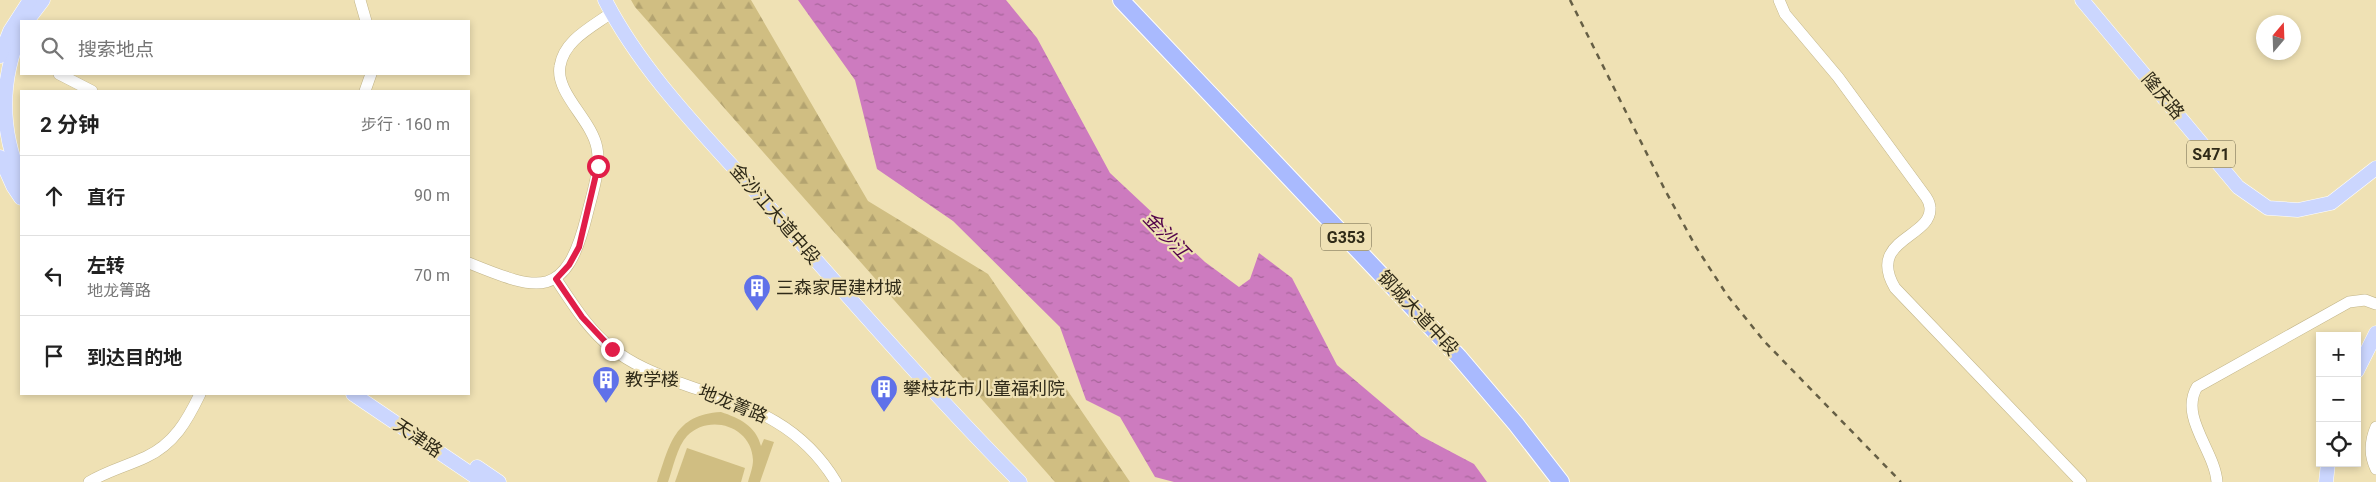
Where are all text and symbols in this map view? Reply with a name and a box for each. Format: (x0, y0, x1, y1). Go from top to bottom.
north arrow (2256, 15, 2301, 60)
search box (20, 20, 470, 75)
icon: search (38, 34, 66, 62)
text: 搜索地点 (78, 38, 154, 61)
street label: 隆庆路 (2138, 68, 2189, 123)
text: 2 分钟 (40, 113, 99, 137)
text: 步行 · 160 m (361, 115, 450, 134)
road number: S471 (2187, 140, 2235, 168)
route start (587, 155, 610, 178)
street label: 金沙江大道中段 (726, 159, 825, 268)
icon: ahead (40, 182, 68, 210)
text: 直行 (87, 186, 125, 209)
text: 90 m (414, 186, 450, 205)
water label: 金沙江 (1139, 207, 1196, 265)
road number: G353 (1321, 223, 1371, 250)
text: 左转 (87, 254, 125, 277)
icon: left (40, 262, 68, 290)
text: 70 m (414, 266, 450, 285)
street label: 钢城大道中段 (1374, 266, 1463, 359)
building icon: 三森家居建材城 (742, 273, 772, 312)
place label: 三森家居建材城 (776, 277, 902, 298)
text: 地龙箐路 (87, 281, 151, 300)
map controls (2316, 332, 2361, 467)
button: + (2316, 332, 2361, 377)
route end (601, 338, 624, 361)
icon: arrive (40, 342, 68, 370)
text: 到达目的地 (87, 346, 182, 369)
building icon: 教学楼 (591, 365, 621, 404)
place label: 教学楼 (625, 369, 679, 390)
building icon: 攀枝花市儿童福利院 (869, 374, 899, 413)
button: − (2316, 377, 2361, 422)
place label: 攀枝花市儿童福利院 (903, 378, 1065, 399)
street label: 地龙箐路 (696, 380, 770, 427)
street label: 天津路 (390, 414, 447, 461)
button: locate (2316, 422, 2361, 467)

